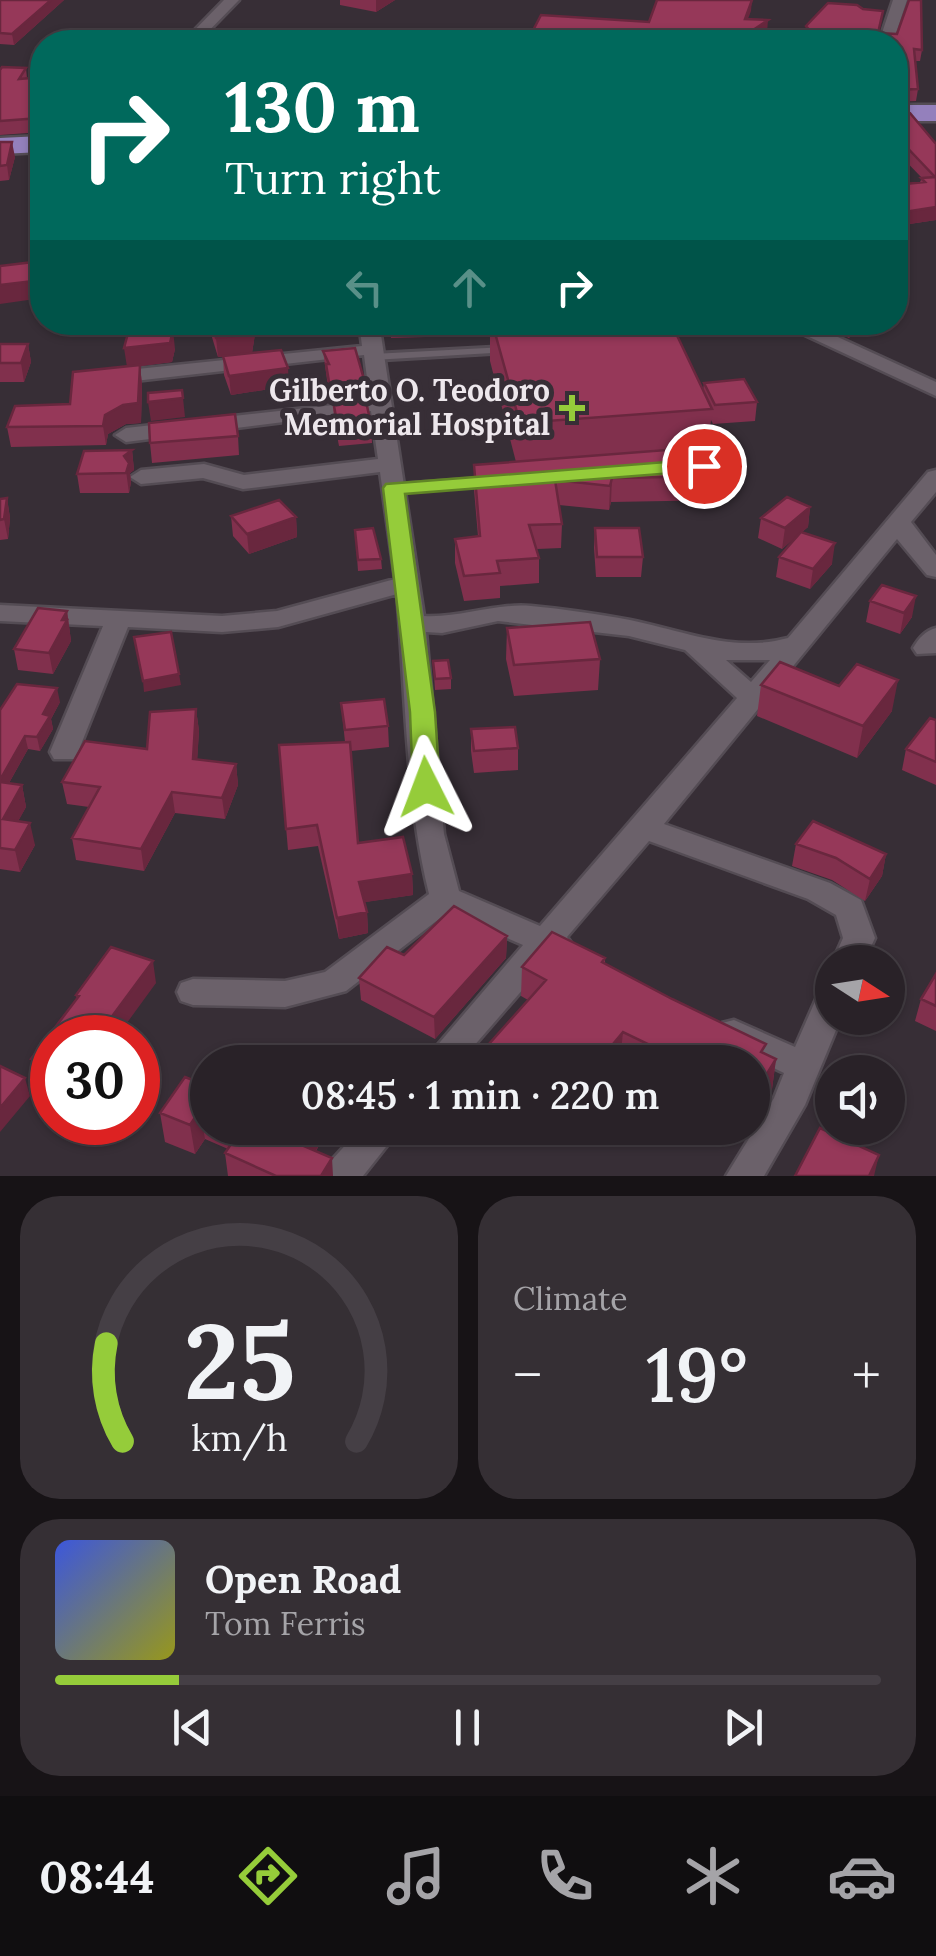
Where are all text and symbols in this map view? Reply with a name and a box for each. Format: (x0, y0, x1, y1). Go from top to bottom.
text: 130 m (225, 62, 420, 151)
icon: right (60, 70, 190, 200)
text: Turn right (225, 149, 441, 206)
icon: left (337, 260, 392, 315)
icon: ahead (442, 260, 497, 315)
icon: right (547, 260, 602, 315)
place label: Gilberto O. Teodoro Memorial Hospital (269, 371, 550, 443)
marker: Gilberto O. Teodoro Memorial Hospital (559, 395, 585, 421)
pin (662, 424, 747, 509)
icon: arrive (677, 439, 732, 494)
position arrow (374, 735, 478, 839)
north arrow (815, 945, 905, 1035)
map controls (815, 945, 905, 1145)
speed limit sign: 30 (30, 1015, 160, 1145)
button: sound (815, 1055, 905, 1145)
text: 08:45 · 1 min · 220 m (301, 1071, 659, 1119)
text: Climate (513, 1278, 628, 1319)
text: 25 (183, 1294, 295, 1427)
text: 19° (646, 1327, 748, 1423)
text: − (513, 1340, 542, 1410)
text: + (852, 1340, 881, 1410)
text: km/h (191, 1415, 287, 1461)
text: Open Road (205, 1555, 401, 1603)
text: Tom Ferris (205, 1603, 366, 1644)
icon: previous (165, 1700, 220, 1755)
icon: pause (440, 1700, 495, 1755)
icon: next (716, 1700, 771, 1755)
icon: directions (233, 1841, 303, 1911)
icon: music (381, 1841, 451, 1911)
icon: phone (530, 1841, 600, 1911)
icon: climate (678, 1841, 748, 1911)
icon: car (827, 1841, 897, 1911)
text: 08:44 (39, 1848, 155, 1905)

